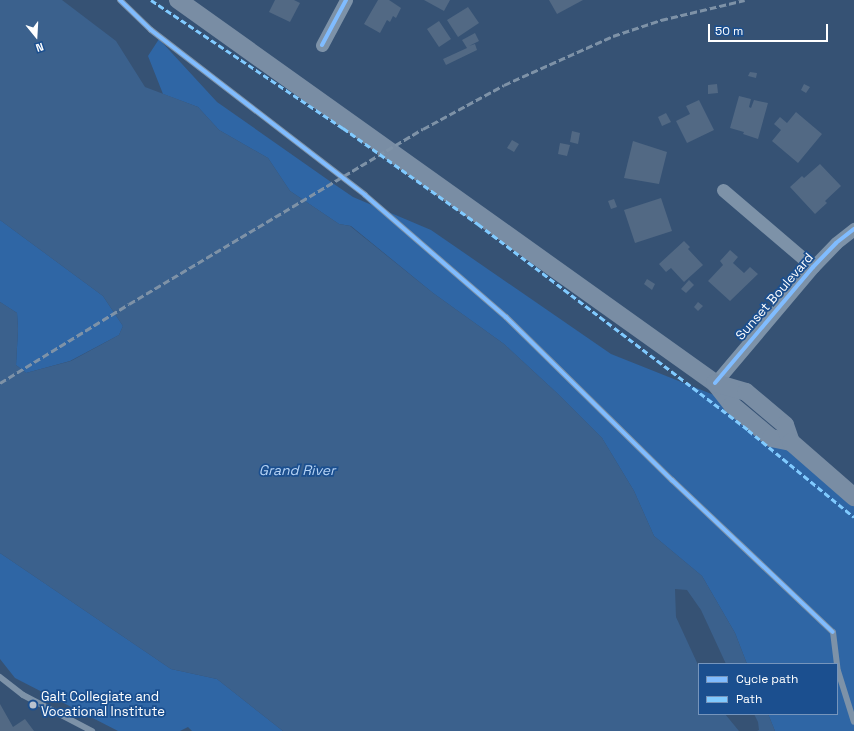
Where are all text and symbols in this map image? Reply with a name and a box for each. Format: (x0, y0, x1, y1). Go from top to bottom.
north arrow (16, 16, 56, 56)
scale bar (710, 16, 830, 42)
text: 50 m (715, 23, 743, 39)
text: N (34, 40, 45, 55)
street label: Sunset Boulevard (733, 250, 817, 344)
water label: Grand River (259, 462, 335, 478)
legend (698, 663, 838, 715)
text: Cycle path (736, 671, 798, 687)
place label: Galt Collegiate and Vocational Institute (41, 690, 165, 721)
text: Path (736, 691, 762, 707)
marker: Galt Collegiate and Vocational Institute (28, 700, 38, 710)

